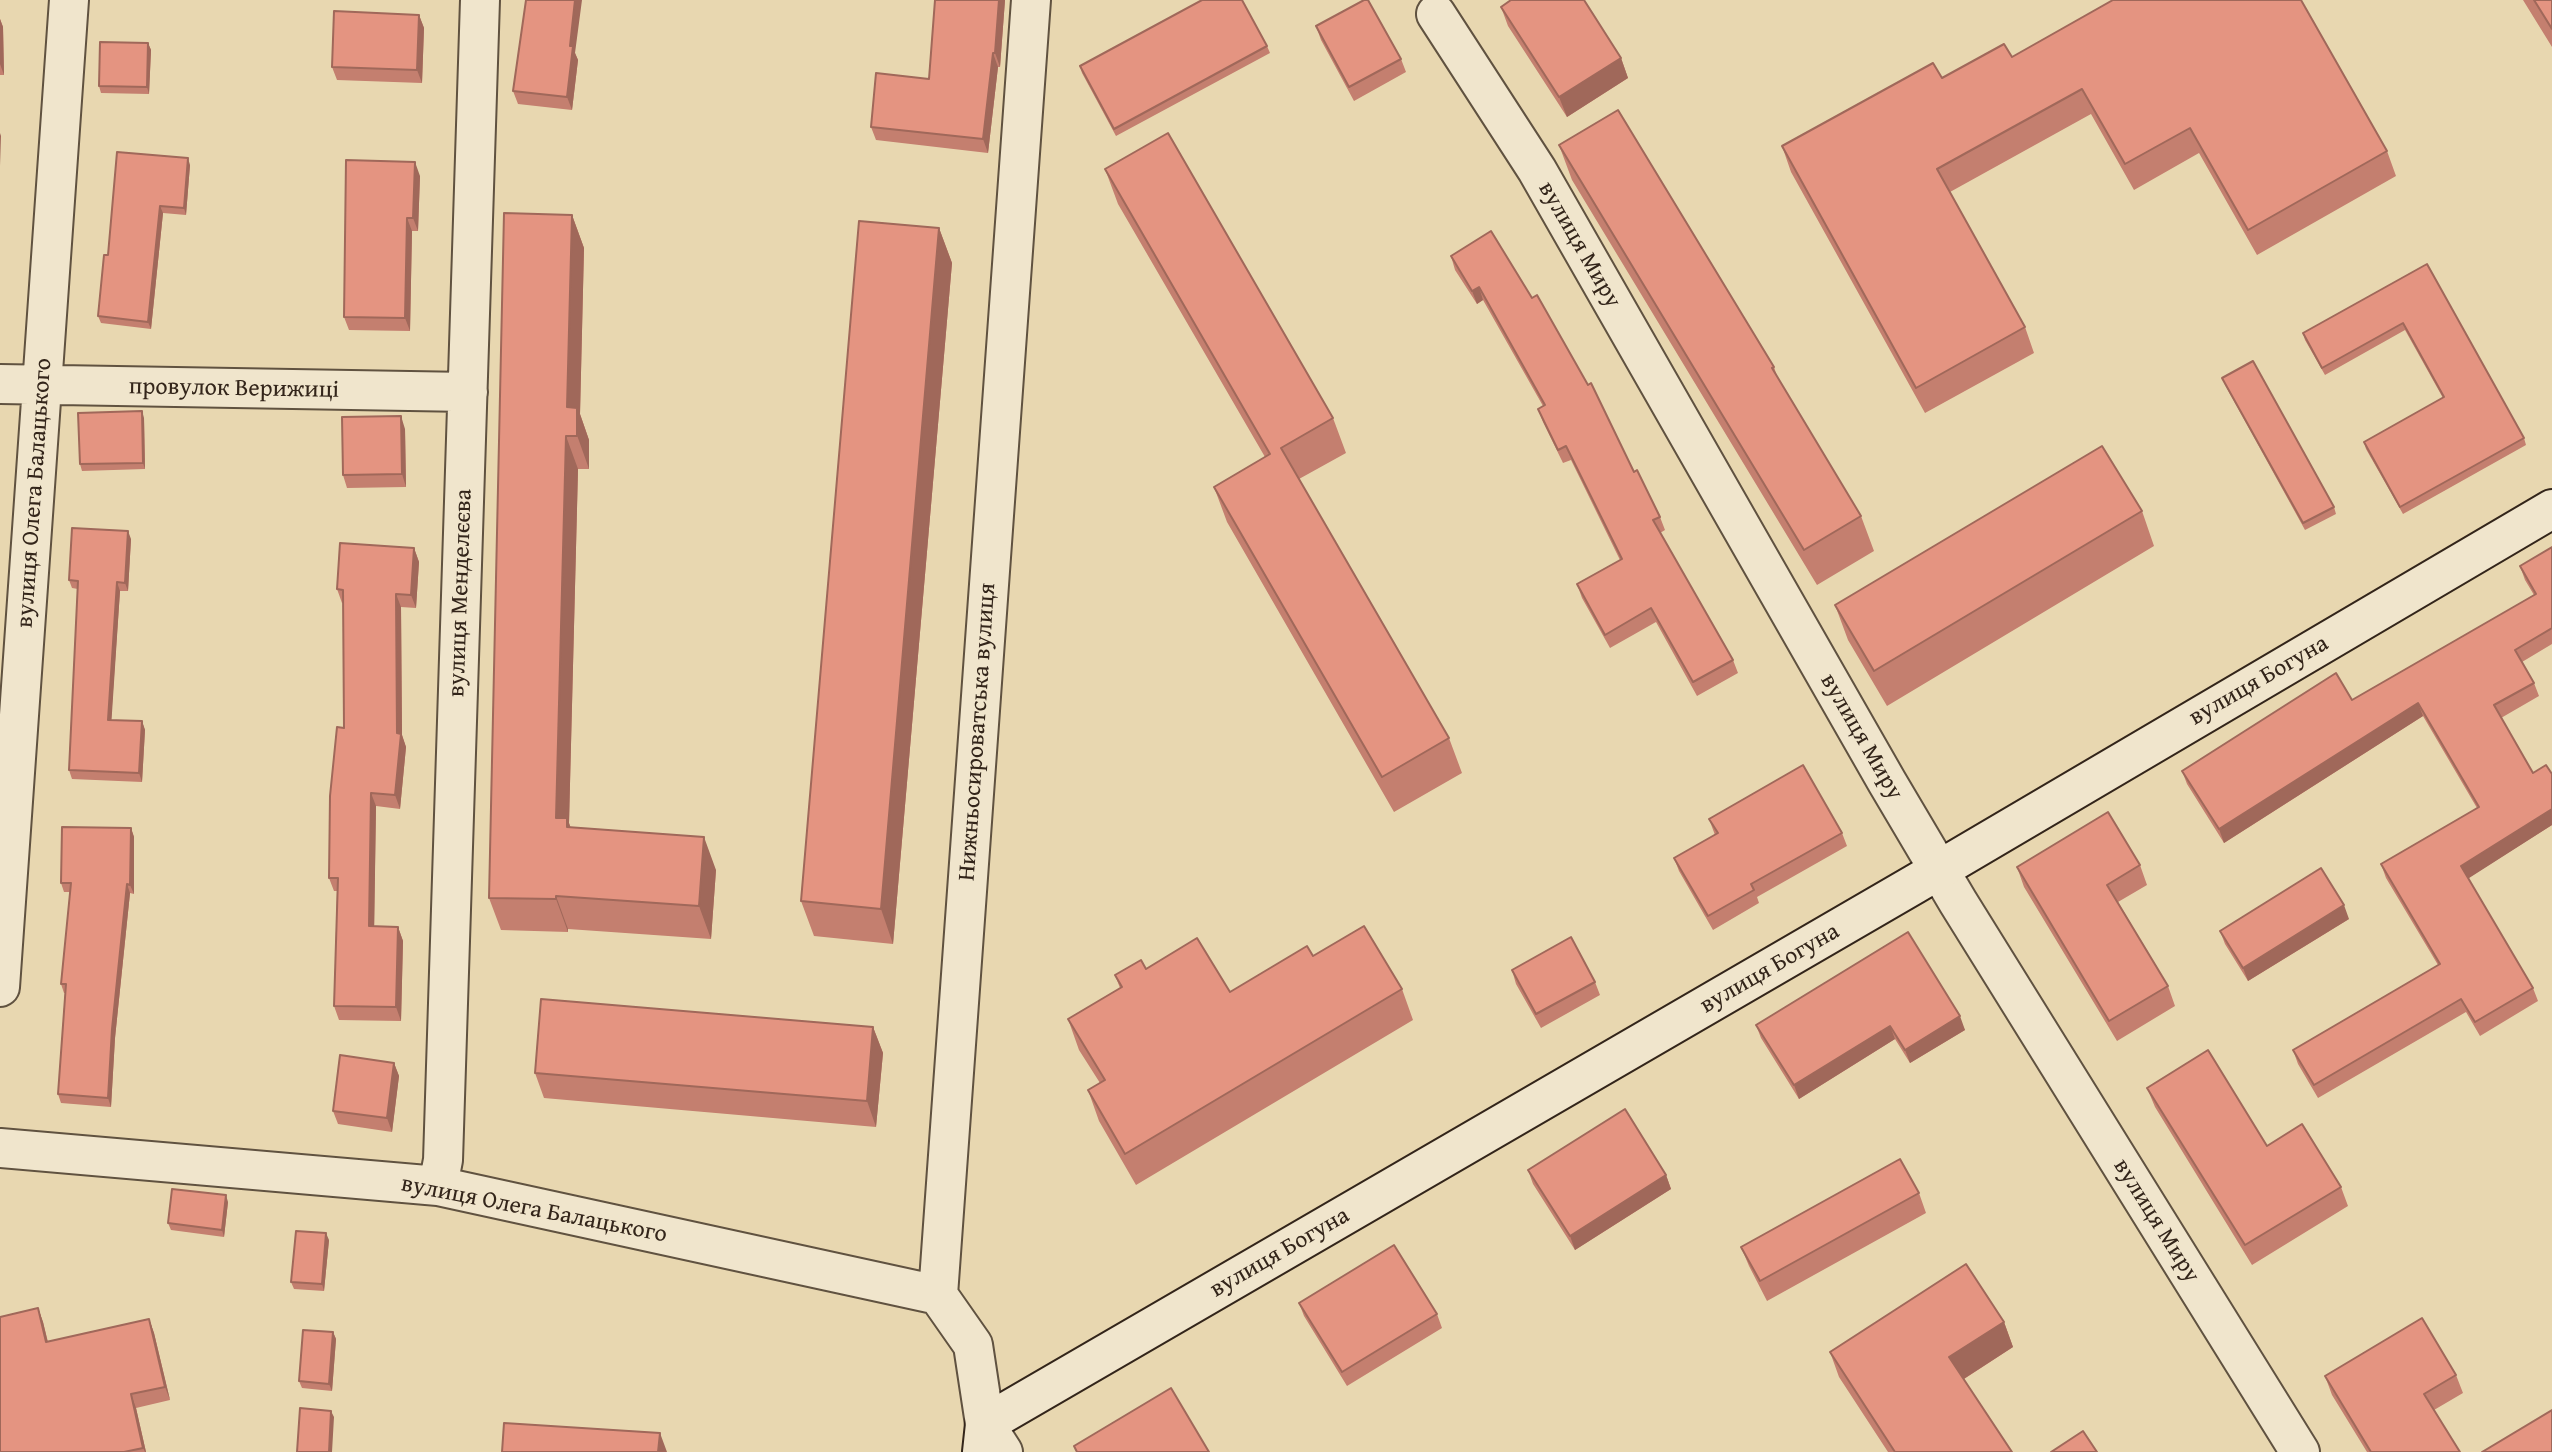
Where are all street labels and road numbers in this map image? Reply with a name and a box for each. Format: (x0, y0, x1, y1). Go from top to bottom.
street label: вулиця Миру (1531, 177, 1627, 313)
street label: вулиця Олега Балацького (11, 357, 59, 629)
street label: провулок Верижиці (129, 373, 339, 405)
street label: вулиця Менделєєва (443, 488, 479, 698)
street label: Нижньосироватська вулиця (953, 582, 1003, 882)
street label: вулиця Богуна (2184, 630, 2334, 732)
street label: вулиця Миру (1813, 669, 1909, 805)
street label: вулиця Богуна (1695, 918, 1845, 1020)
street label: вулиця Миру (2106, 1154, 2206, 1288)
street label: вулиця Олега Балацького (399, 1170, 669, 1250)
street label: вулиця Богуна (1205, 1202, 1355, 1304)

